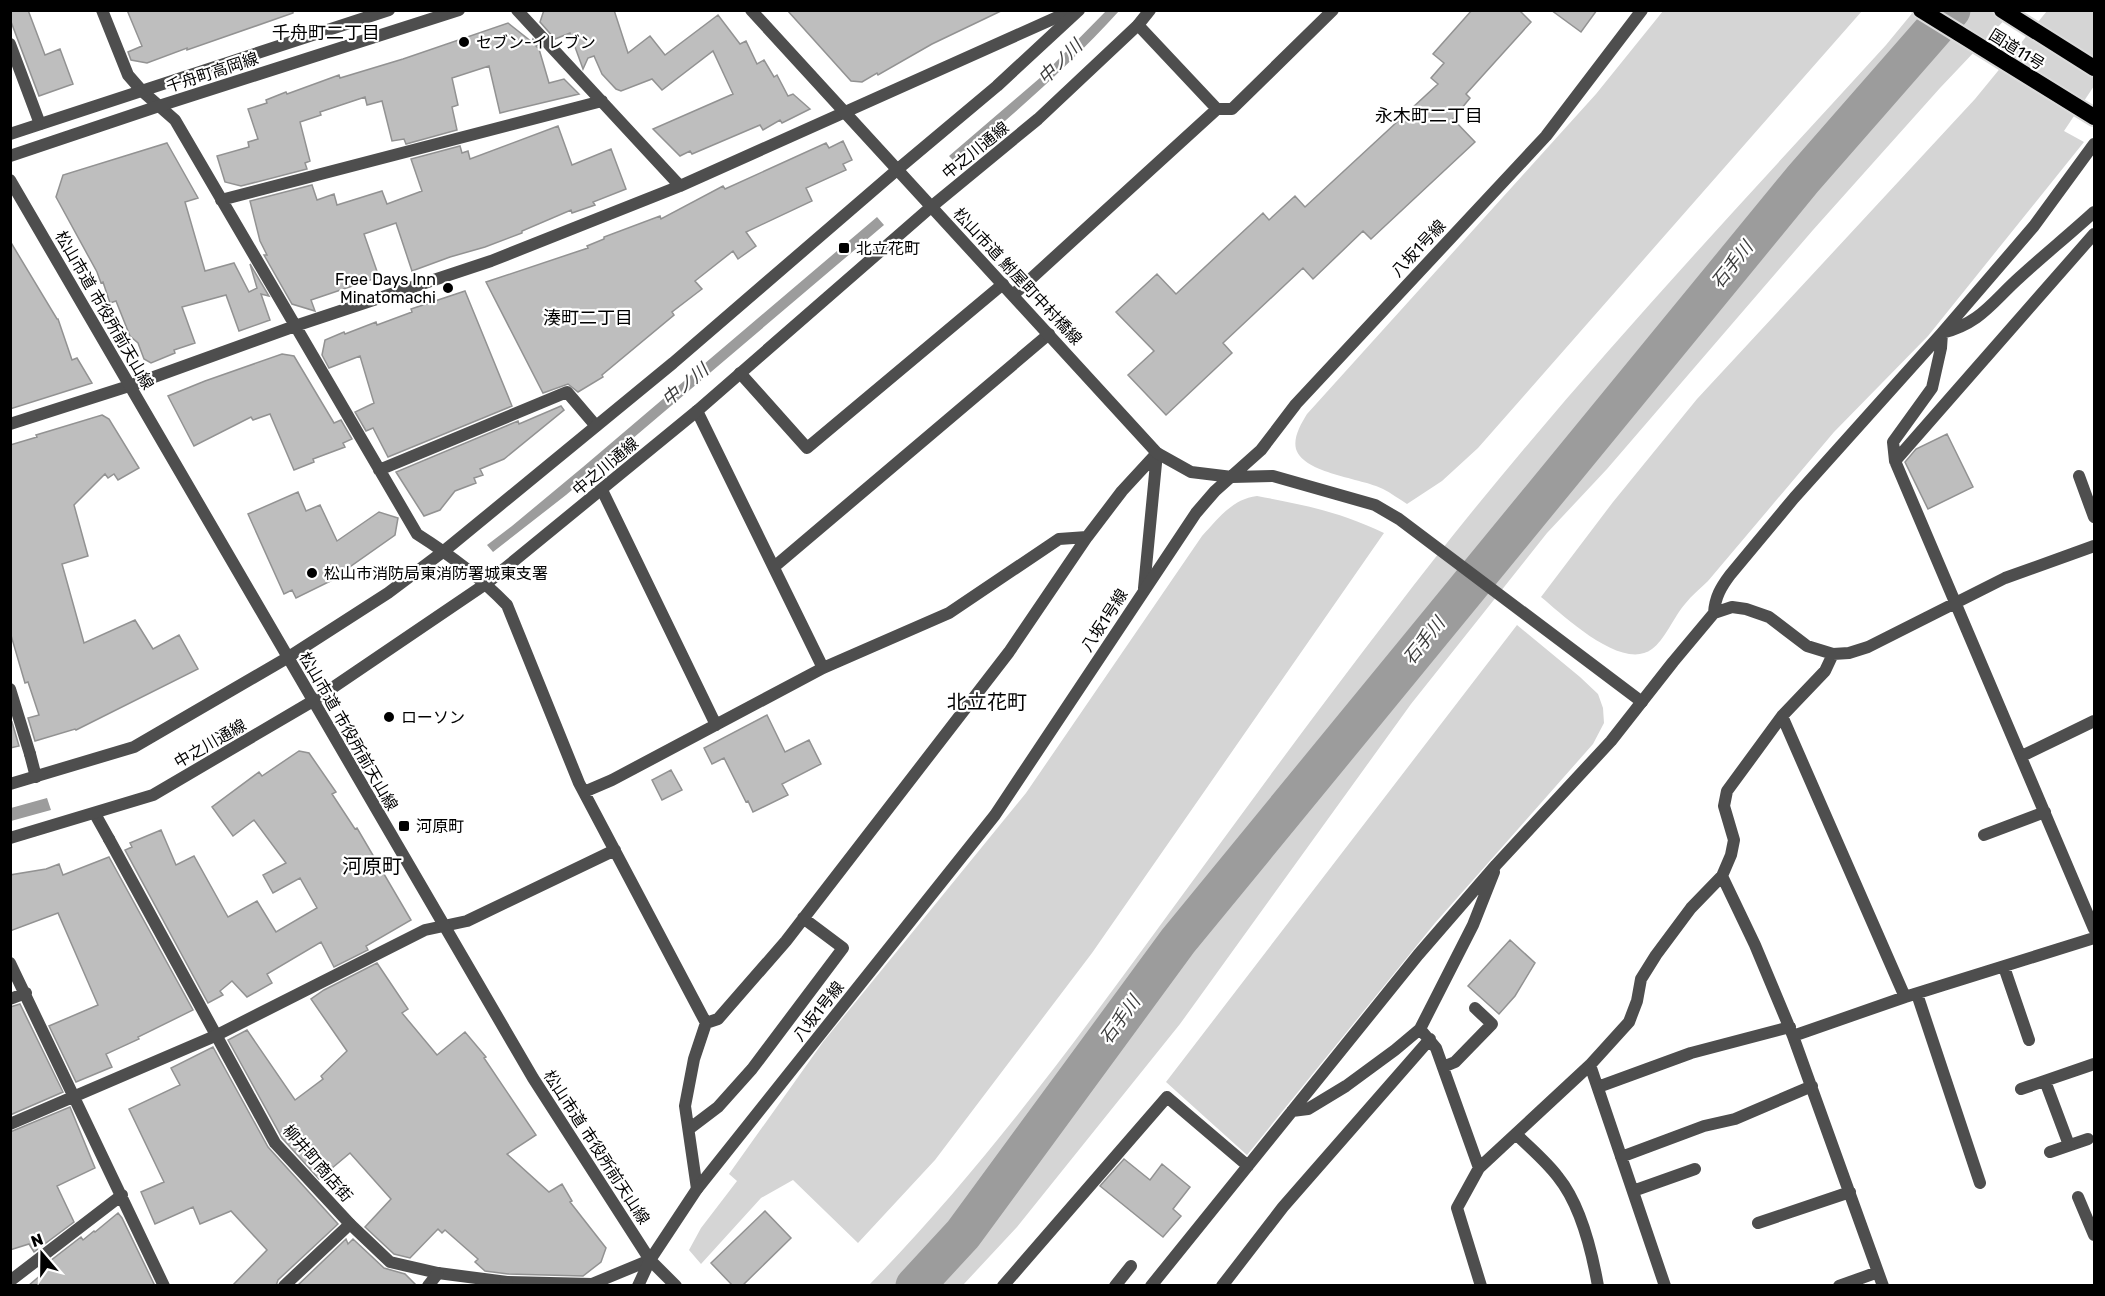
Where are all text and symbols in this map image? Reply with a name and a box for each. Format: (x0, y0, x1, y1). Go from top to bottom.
district label: 千舟町二丁目 (272, 22, 380, 44)
street label: 国道11号 (1986, 25, 2048, 74)
place label: セブン-イレブン (476, 33, 596, 52)
water label: 中ノ川 (1033, 34, 1088, 89)
marker: セブン-イレブン (457, 35, 471, 49)
street label: 千舟町高岡線 (164, 49, 261, 96)
district label: 永木町二丁目 (1375, 105, 1483, 127)
street label: 中之川通線 (938, 118, 1012, 183)
street label: 松山市道 鮒屋町中村橋線 (949, 204, 1086, 349)
street label: 八坂1号線 (1387, 216, 1449, 281)
street label: 松山市道 市役所前天山線 (51, 228, 158, 393)
water label: 石手川 (1706, 236, 1759, 293)
place label: 北立花町 (856, 239, 920, 258)
marker: 北立花町 (837, 241, 851, 255)
place label: Free Days Inn Minatomachi (335, 270, 436, 307)
marker: Free Days Inn Minatomachi (441, 281, 455, 295)
district label: 湊町二丁目 (543, 307, 633, 329)
water label: 中ノ川 (657, 358, 714, 411)
street label: 中之川通線 (569, 433, 642, 499)
place label: 松山市消防局東消防署城東支署 (324, 564, 548, 583)
marker: 松山市消防局東消防署城東支署 (305, 566, 319, 580)
street label: 八坂1号線 (1077, 585, 1132, 655)
water label: 石手川 (1398, 612, 1451, 669)
street label: 松山市道 市役所前天山線 (295, 649, 402, 814)
district label: 北立花町 (947, 690, 1027, 714)
place label: ローソン (401, 708, 465, 727)
marker: ローソン (382, 710, 396, 724)
street label: 中之川通線 (171, 715, 250, 772)
place label: 河原町 (416, 817, 464, 836)
marker: 河原町 (397, 819, 411, 833)
district label: 河原町 (342, 854, 402, 878)
street label: 八坂1号線 (789, 978, 848, 1045)
water label: 石手川 (1095, 990, 1146, 1048)
street label: 松山市道 市役所前天山線 (540, 1067, 654, 1228)
street label: 柳井町商店街 (279, 1121, 356, 1206)
north arrow (12, 1224, 72, 1284)
text: N (28, 1229, 46, 1251)

